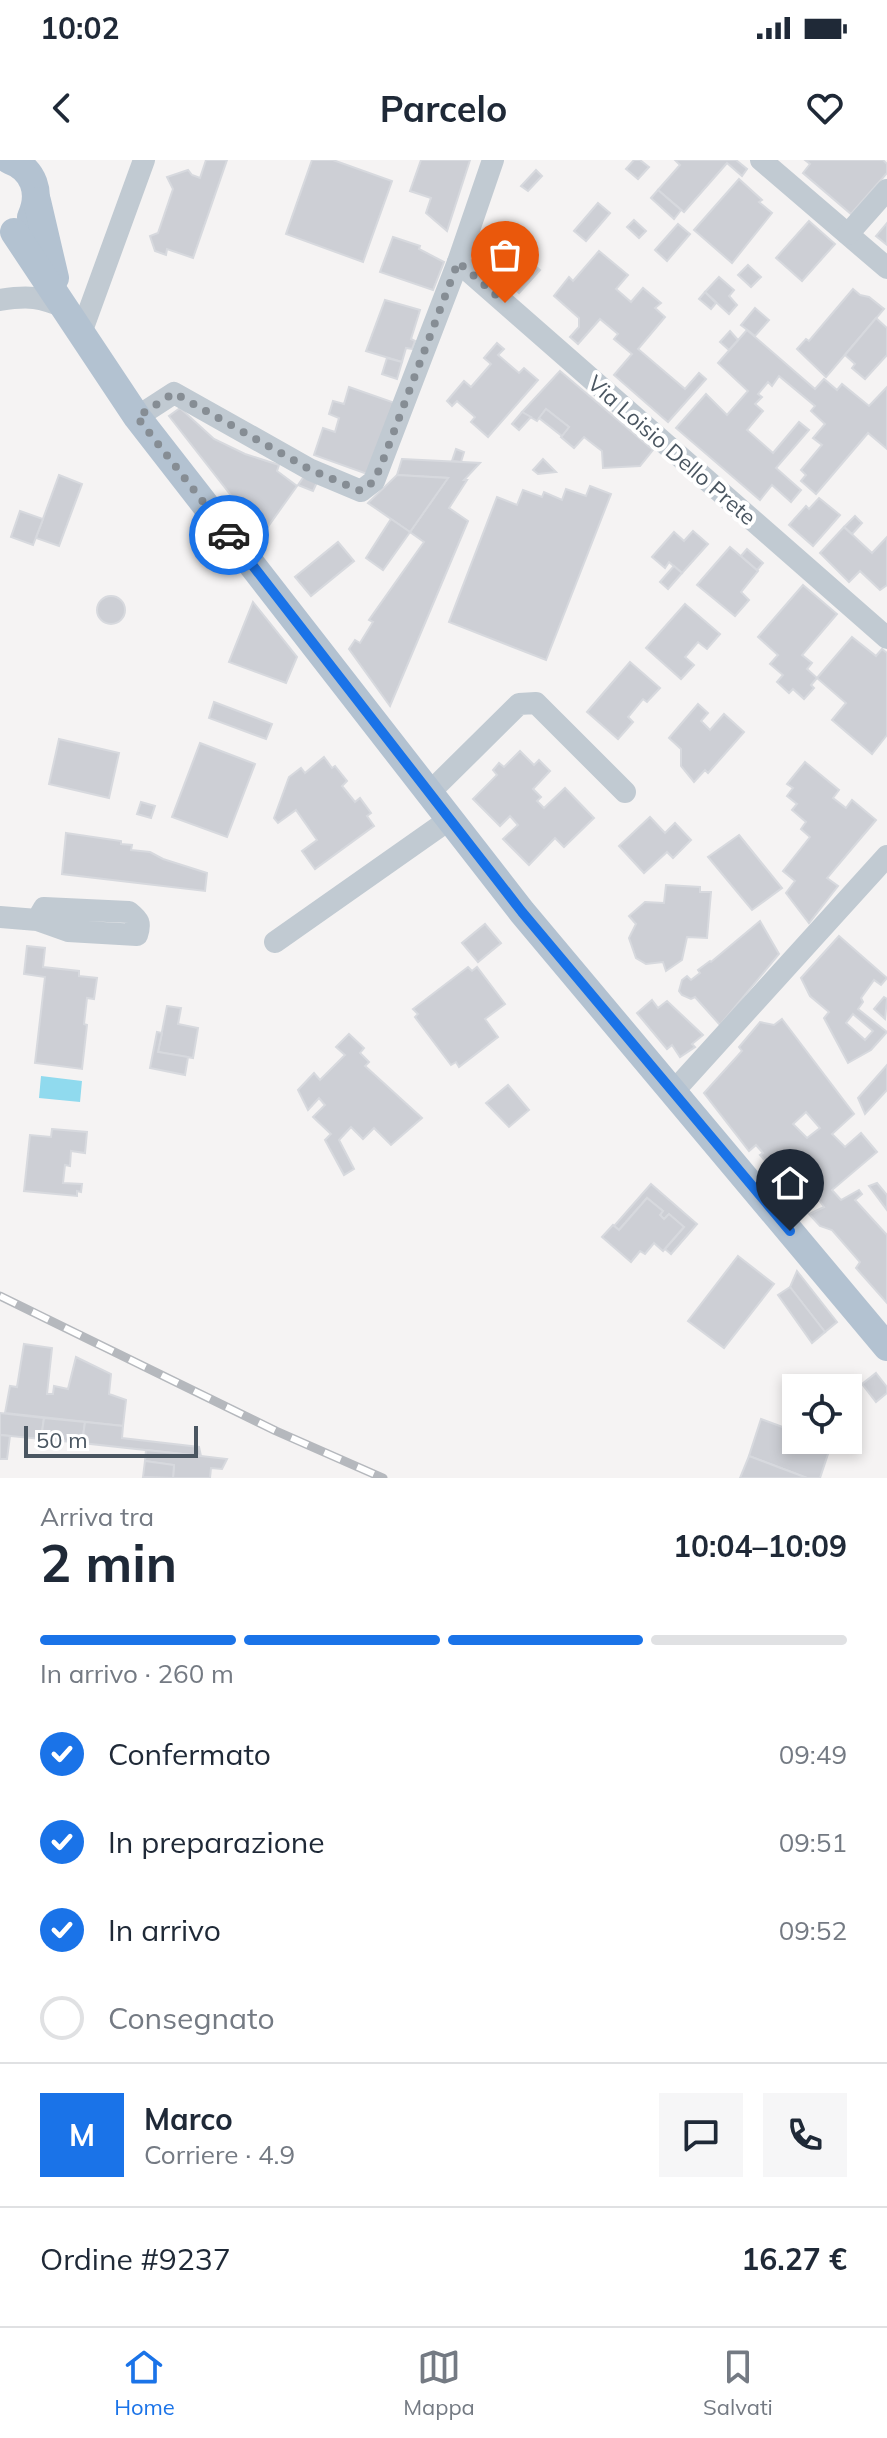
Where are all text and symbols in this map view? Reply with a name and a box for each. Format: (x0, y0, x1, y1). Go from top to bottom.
text: 10:02 (40, 9, 119, 47)
icon: back (40, 86, 84, 130)
text: Parcelo (380, 86, 507, 131)
icon: heart (803, 86, 847, 130)
pin (471, 221, 539, 303)
icon: bag (483, 233, 527, 277)
street label: Via Loisio Dello Prete (582, 369, 762, 531)
courier (189, 495, 269, 575)
icon: car (207, 513, 251, 557)
pin (756, 1149, 824, 1231)
icon: home (768, 1161, 812, 1205)
map controls (782, 1374, 862, 1454)
button: locate (782, 1374, 862, 1454)
scale bar (24, 1422, 198, 1458)
text: 50 m (36, 1426, 87, 1454)
text: Arriva tra (40, 1500, 154, 1533)
text: 10:04–10:09 (673, 1527, 847, 1565)
text: 2 min (40, 1530, 177, 1595)
text: In arrivo · 260 m (40, 1657, 234, 1690)
icon: check (40, 1732, 84, 1776)
text: Confermato (108, 1735, 271, 1773)
text: 09:49 (779, 1738, 847, 1771)
icon: check (40, 1820, 84, 1864)
text: In preparazione (108, 1823, 325, 1861)
text: 09:51 (779, 1826, 847, 1859)
icon: check (40, 1908, 84, 1952)
text: In arrivo (108, 1911, 221, 1949)
text: 09:52 (779, 1914, 847, 1947)
text: Consegnato (108, 1999, 275, 2037)
button: chat (659, 2093, 743, 2177)
button: phone (763, 2093, 847, 2177)
text: Marco (144, 2100, 233, 2138)
text: M (69, 2116, 95, 2154)
text: Corriere · 4.9 (144, 2138, 295, 2171)
text: Ordine #9237 (40, 2240, 231, 2278)
text: 16.27 € (741, 2240, 847, 2278)
tab: Home (114, 2345, 175, 2421)
tab: Mappa (403, 2345, 475, 2421)
tab: Salvati (703, 2345, 773, 2421)

